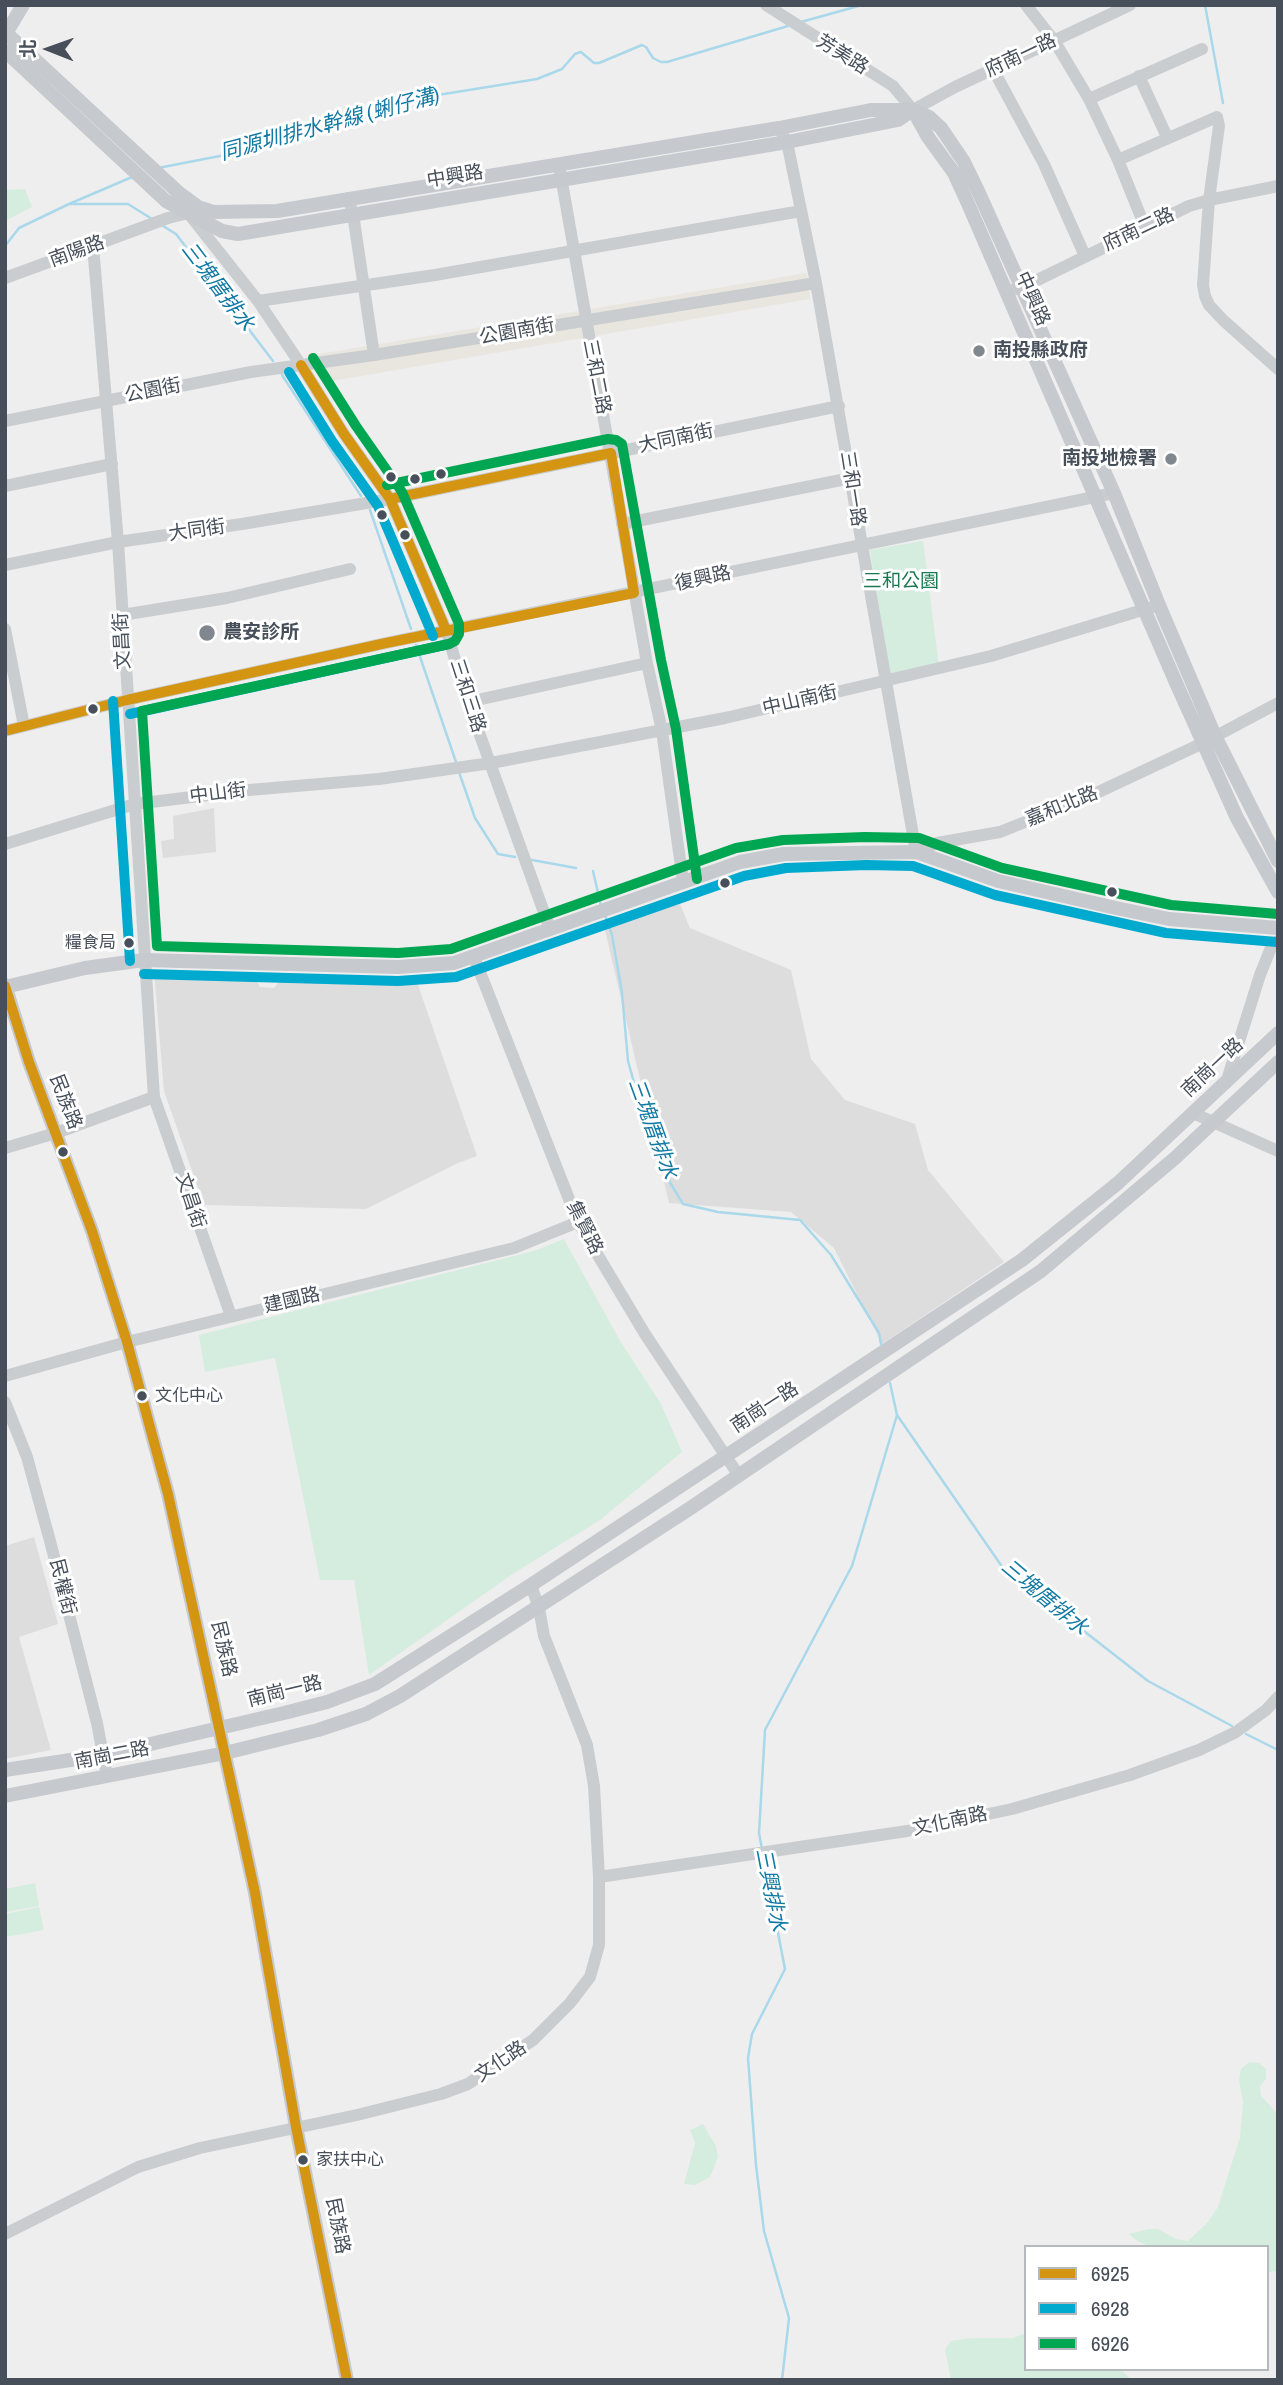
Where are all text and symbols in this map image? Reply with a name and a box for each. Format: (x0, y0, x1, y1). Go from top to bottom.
north arrow (14, 14, 84, 84)
street label: 芳美路 (812, 30, 872, 80)
street label: 府南一路 (982, 30, 1060, 82)
text: 北 (15, 39, 41, 58)
water label: 同源圳排水幹線 (蜊仔溝) (217, 84, 443, 166)
street label: 中興路 (425, 161, 485, 193)
street label: 府南二路 (1100, 204, 1178, 256)
street label: 南陽路 (46, 232, 108, 272)
water label: 三塊厝排水 (175, 237, 259, 337)
street label: 中興路 (1010, 268, 1054, 330)
street label: 公園南街 (478, 314, 556, 350)
street label: 三和二路 (578, 338, 614, 416)
place label: 南投縣政府 (993, 340, 1088, 362)
marker: 南投縣政府 (971, 343, 987, 359)
street label: 公園街 (123, 374, 183, 408)
street label: 大同南街 (636, 420, 716, 458)
place label: 南投地檢署 (1062, 448, 1157, 470)
street label: 三和一路 (835, 450, 869, 528)
marker: 南投地檢署 (1163, 451, 1179, 467)
unlabelled marker (434, 467, 448, 481)
unlabelled marker (384, 470, 398, 484)
unlabelled marker (408, 472, 422, 486)
unlabelled marker (375, 508, 389, 522)
street label: 大同街 (167, 516, 227, 546)
unlabelled marker (398, 528, 412, 542)
street label: 復興路 (673, 562, 733, 596)
park label: 三和公園 (863, 571, 939, 593)
street label: 文昌街 (110, 612, 136, 670)
place label: 農安診所 (223, 622, 299, 644)
marker: 農安診所 (197, 623, 217, 643)
street label: 三和三路 (444, 656, 490, 736)
street label: 中山南街 (760, 681, 840, 721)
unlabelled marker (86, 702, 100, 716)
street label: 中山街 (188, 779, 248, 809)
street label: 嘉和北路 (1022, 782, 1102, 832)
unlabelled marker (718, 876, 732, 890)
unlabelled marker (1105, 885, 1119, 899)
place label: 糧食局 (65, 933, 116, 953)
marker: 糧食局 (122, 936, 136, 950)
street label: 南崗一路 (1177, 1034, 1249, 1102)
street label: 民族路 (44, 1071, 86, 1133)
water label: 三塊厝排水 (622, 1075, 682, 1183)
unlabelled marker (56, 1145, 70, 1159)
street label: 文昌街 (170, 1170, 210, 1232)
street label: 集賢路 (561, 1197, 607, 1259)
street label: 建國路 (262, 1283, 322, 1319)
street label: 南崗一路 (727, 1378, 803, 1438)
place label: 文化中心 (155, 1386, 223, 1406)
marker: 文化中心 (135, 1389, 149, 1403)
water label: 三塊厝排水 (996, 1555, 1092, 1641)
street label: 民權街 (44, 1557, 80, 1617)
street label: 民族路 (205, 1619, 241, 1679)
street label: 南崗一路 (245, 1672, 325, 1712)
street label: 南崗二路 (73, 1738, 151, 1774)
street label: 文化南路 (910, 1803, 990, 1841)
water label: 三興排水 (750, 1846, 790, 1934)
street label: 文化路 (471, 2037, 531, 2087)
place label: 家扶中心 (316, 2150, 384, 2170)
marker: 家扶中心 (296, 2153, 310, 2167)
street label: 民族路 (320, 2196, 354, 2256)
legend (1024, 2245, 1269, 2371)
text: 6925 (1091, 2259, 1129, 2288)
text: 6928 (1091, 2294, 1129, 2323)
text: 6926 (1091, 2329, 1129, 2358)

